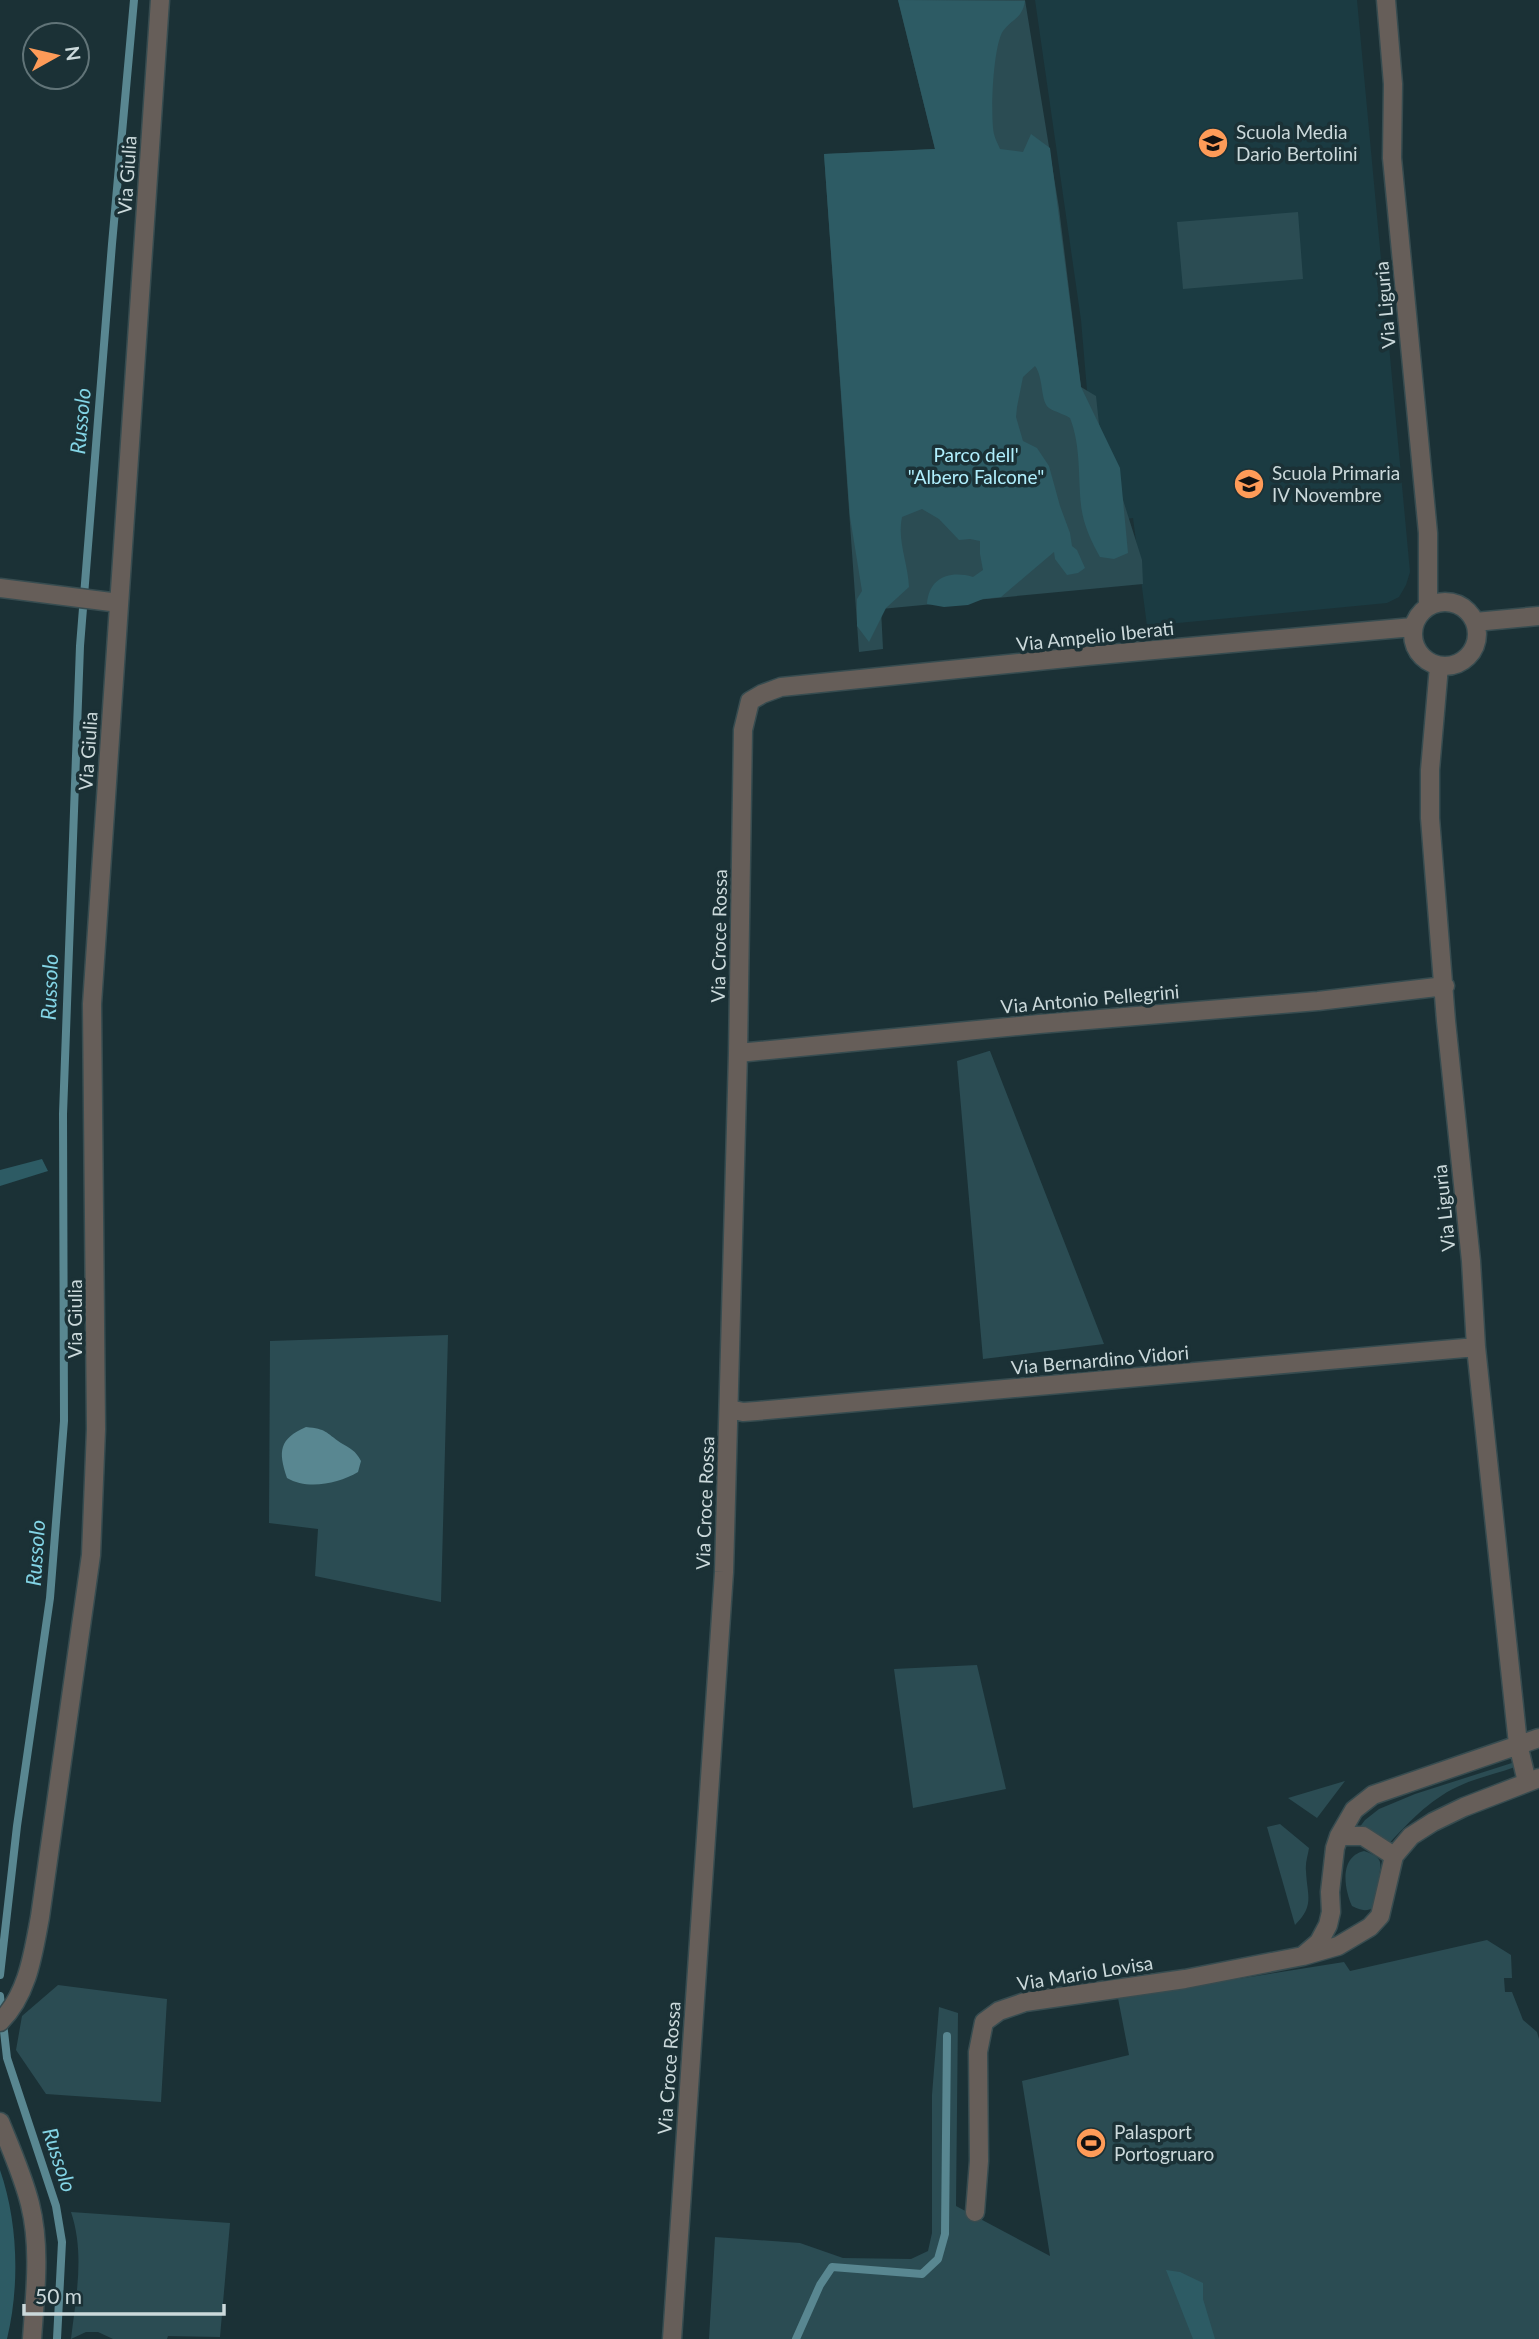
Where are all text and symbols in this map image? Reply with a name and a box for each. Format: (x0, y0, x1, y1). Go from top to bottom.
north arrow (21, 21, 91, 91)
text: N (61, 45, 86, 62)
place label: Scuola Media Dario Bertolini (1236, 120, 1358, 165)
school or university icon: Scuola Media Dario Bertolini (1196, 126, 1230, 160)
street label: Via Giulia (112, 135, 141, 215)
street label: Via Liguria (1369, 260, 1400, 350)
water label: Russolo (64, 387, 95, 455)
park label: Parco dell' "Albero Falcone" (908, 443, 1044, 488)
place label: Scuola Primaria IV Novembre (1272, 461, 1400, 506)
school or university icon: Scuola Primaria IV Novembre (1232, 467, 1266, 501)
street label: Via Ampelio Iberati (1015, 616, 1175, 655)
street label: Via Giulia (73, 711, 102, 791)
street label: Via Croce Rossa (706, 869, 731, 1003)
water label: Russolo (35, 953, 62, 1021)
street label: Via Antonio Pellegrini (1000, 979, 1180, 1018)
street label: Via Liguria (1427, 1163, 1460, 1253)
street label: Via Giulia (63, 1279, 86, 1359)
street label: Via Bernardino Vidori (1010, 1340, 1190, 1379)
street label: Via Croce Rossa (691, 1436, 718, 1570)
water label: Russolo (20, 1519, 49, 1587)
street label: Via Mario Lovisa (1015, 1950, 1155, 1995)
street label: Via Croce Rossa (652, 2001, 685, 2135)
place label: Palasport Portogruaro (1114, 2120, 1214, 2165)
water label: Russolo (38, 2124, 83, 2195)
sports icon: Palasport Portogruaro (1074, 2126, 1108, 2160)
scale bar (24, 2272, 224, 2316)
text: 50 m (35, 2283, 82, 2308)

